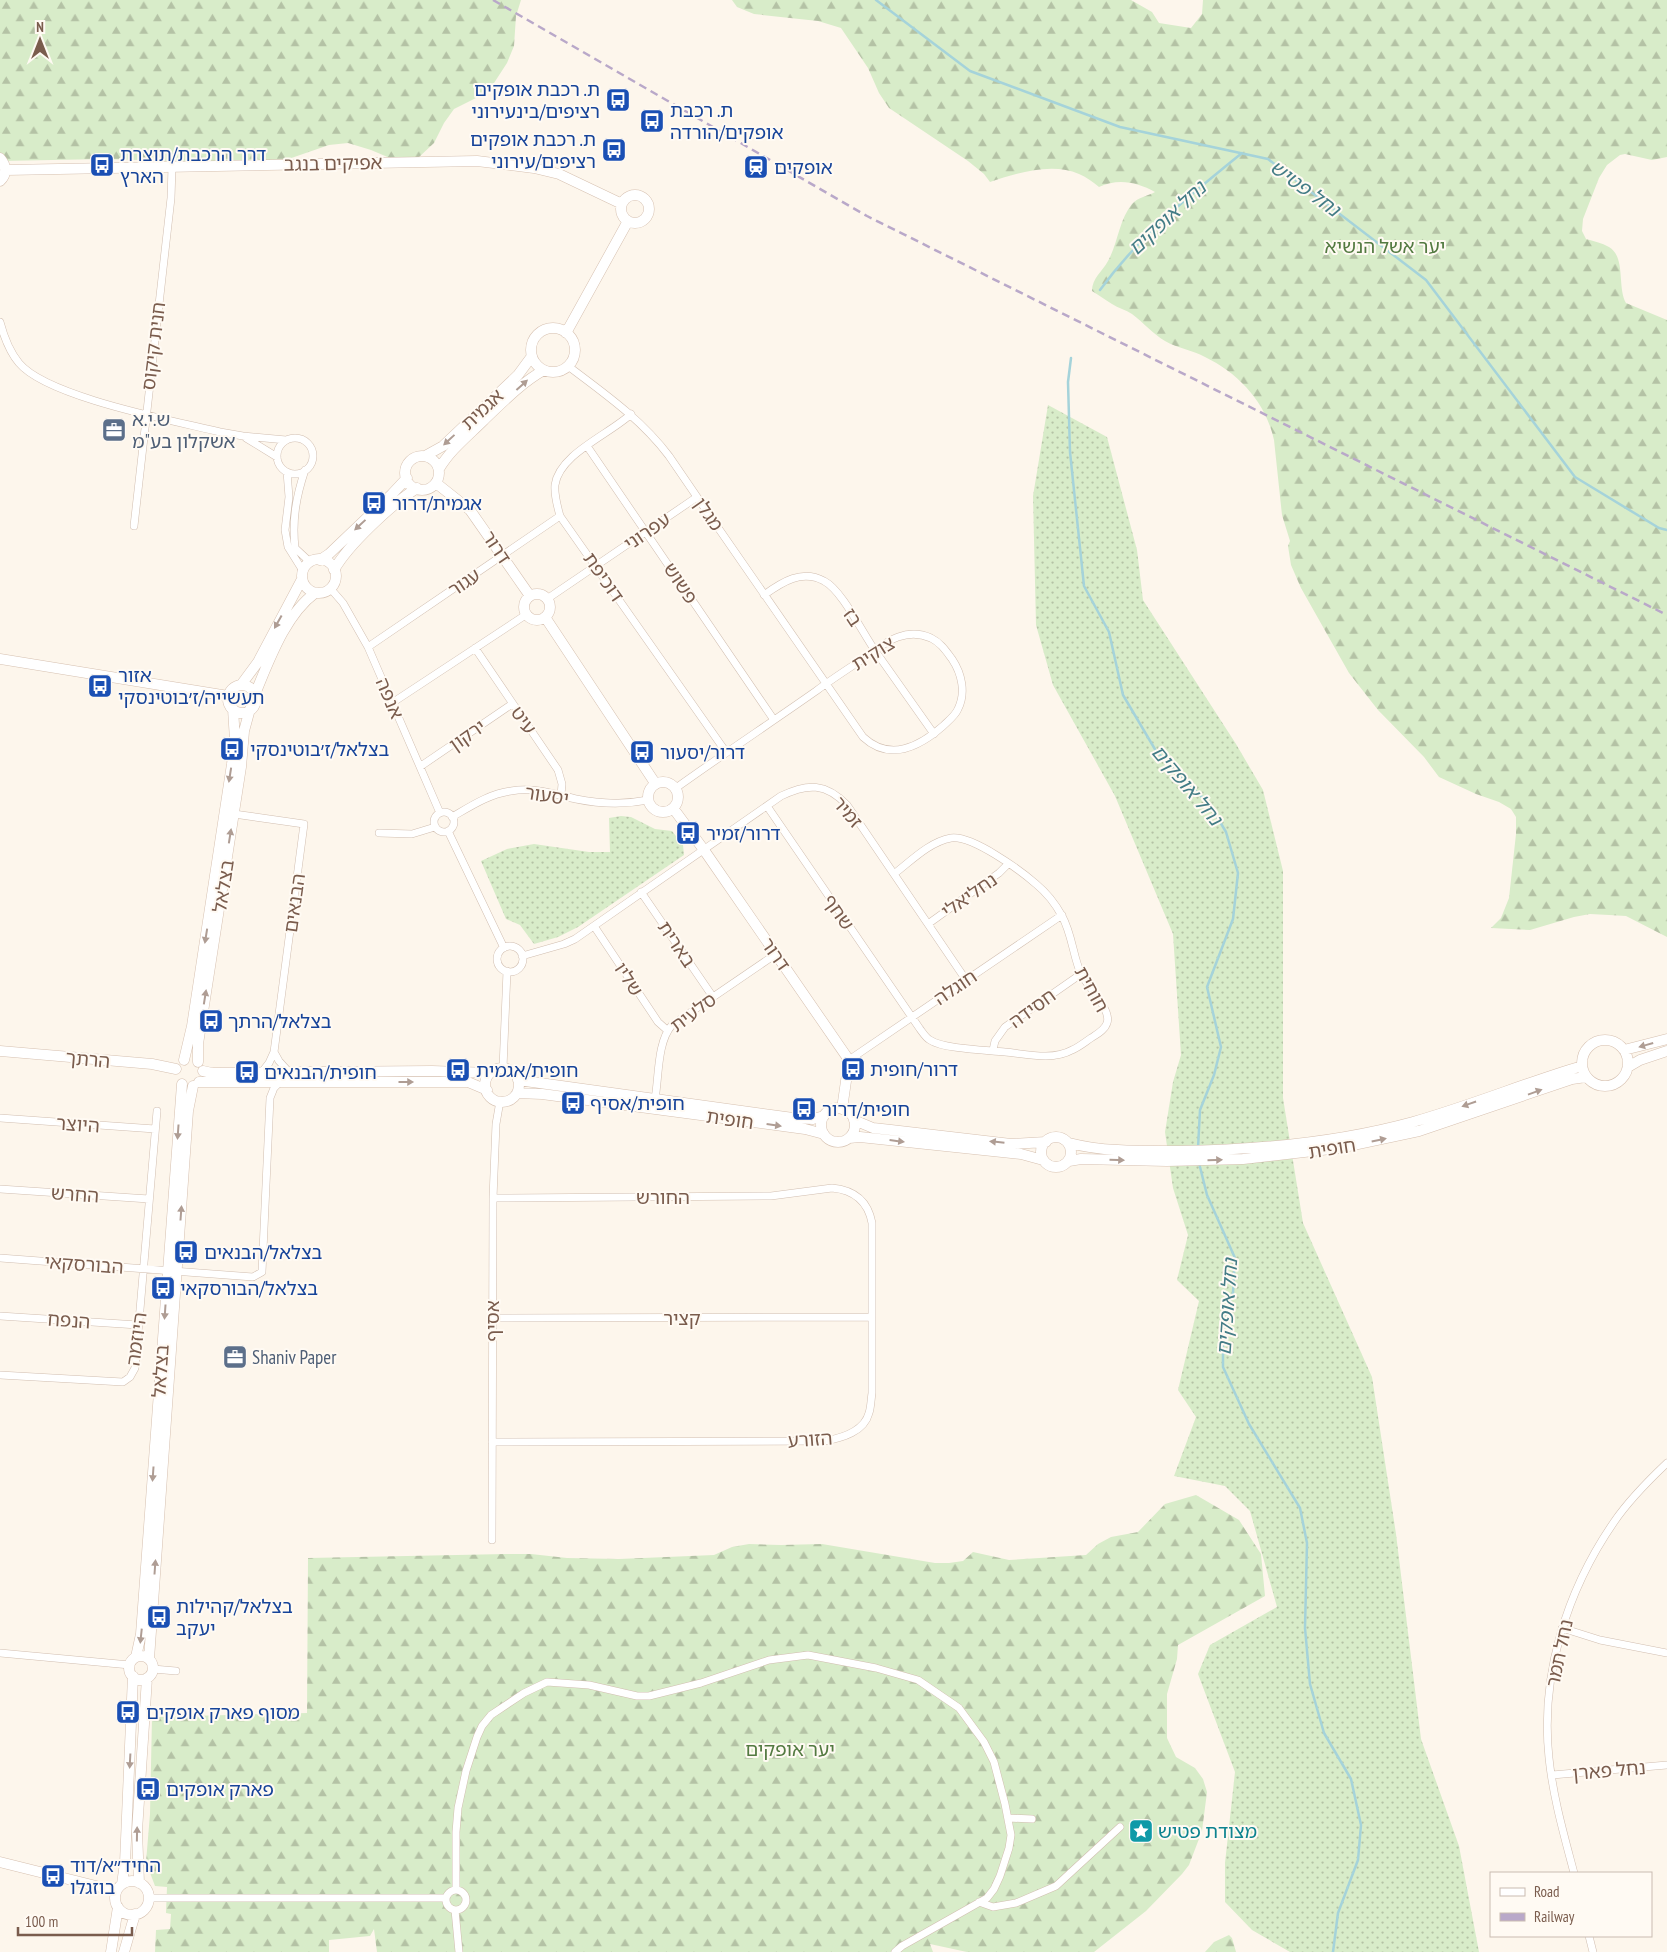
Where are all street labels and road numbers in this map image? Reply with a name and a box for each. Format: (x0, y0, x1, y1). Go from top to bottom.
street label: אפיקים בנגב (283, 150, 383, 176)
street label: חנית קיקוס (136, 300, 170, 392)
street label: אגמית (456, 383, 508, 435)
street label: מגלן (689, 493, 729, 535)
street label: עפרוני (619, 507, 675, 555)
street label: דרור (477, 526, 517, 568)
street label: דוכיפת (578, 547, 630, 607)
street label: פשוש (659, 558, 703, 608)
street label: עגור (443, 563, 485, 601)
street label: בז (838, 603, 868, 631)
street label: צוקית (847, 631, 899, 675)
street label: אנפה (371, 674, 409, 722)
street label: עיט (506, 701, 542, 739)
street label: ירקון (444, 714, 490, 756)
street label: יסעור (523, 780, 571, 810)
street label: זמיר (828, 791, 868, 833)
street label: בצלאל (207, 858, 239, 914)
street label: נחליאלי (936, 867, 1002, 923)
street label: הבנאים (278, 872, 310, 934)
street label: שחף (818, 889, 860, 935)
street label: בארית (653, 916, 701, 972)
street label: דרור (756, 933, 796, 975)
street label: שליו (609, 958, 649, 1000)
street label: חוחית (1070, 962, 1114, 1016)
street label: חוגלה (929, 964, 981, 1010)
street label: חסידה (1004, 983, 1060, 1033)
street label: סלעית (665, 987, 721, 1037)
street label: הרתך (65, 1045, 111, 1073)
street label: חופית (705, 1104, 755, 1134)
street label: היוצר (55, 1111, 101, 1137)
street label: חופית (1307, 1132, 1357, 1164)
street label: החרש (50, 1180, 100, 1208)
street label: החורש (636, 1185, 690, 1209)
street label: הבורסקאי (44, 1249, 124, 1279)
street label: אסיף (480, 1300, 504, 1342)
street label: קציר (663, 1306, 701, 1330)
street label: הנפח (47, 1307, 91, 1333)
street label: היוזמה (120, 1311, 152, 1367)
street label: בצלאל (146, 1344, 174, 1398)
street label: הזורע (787, 1425, 833, 1453)
street label: נחל תמר (1540, 1617, 1578, 1689)
street label: נחל פארן (1571, 1755, 1647, 1785)

